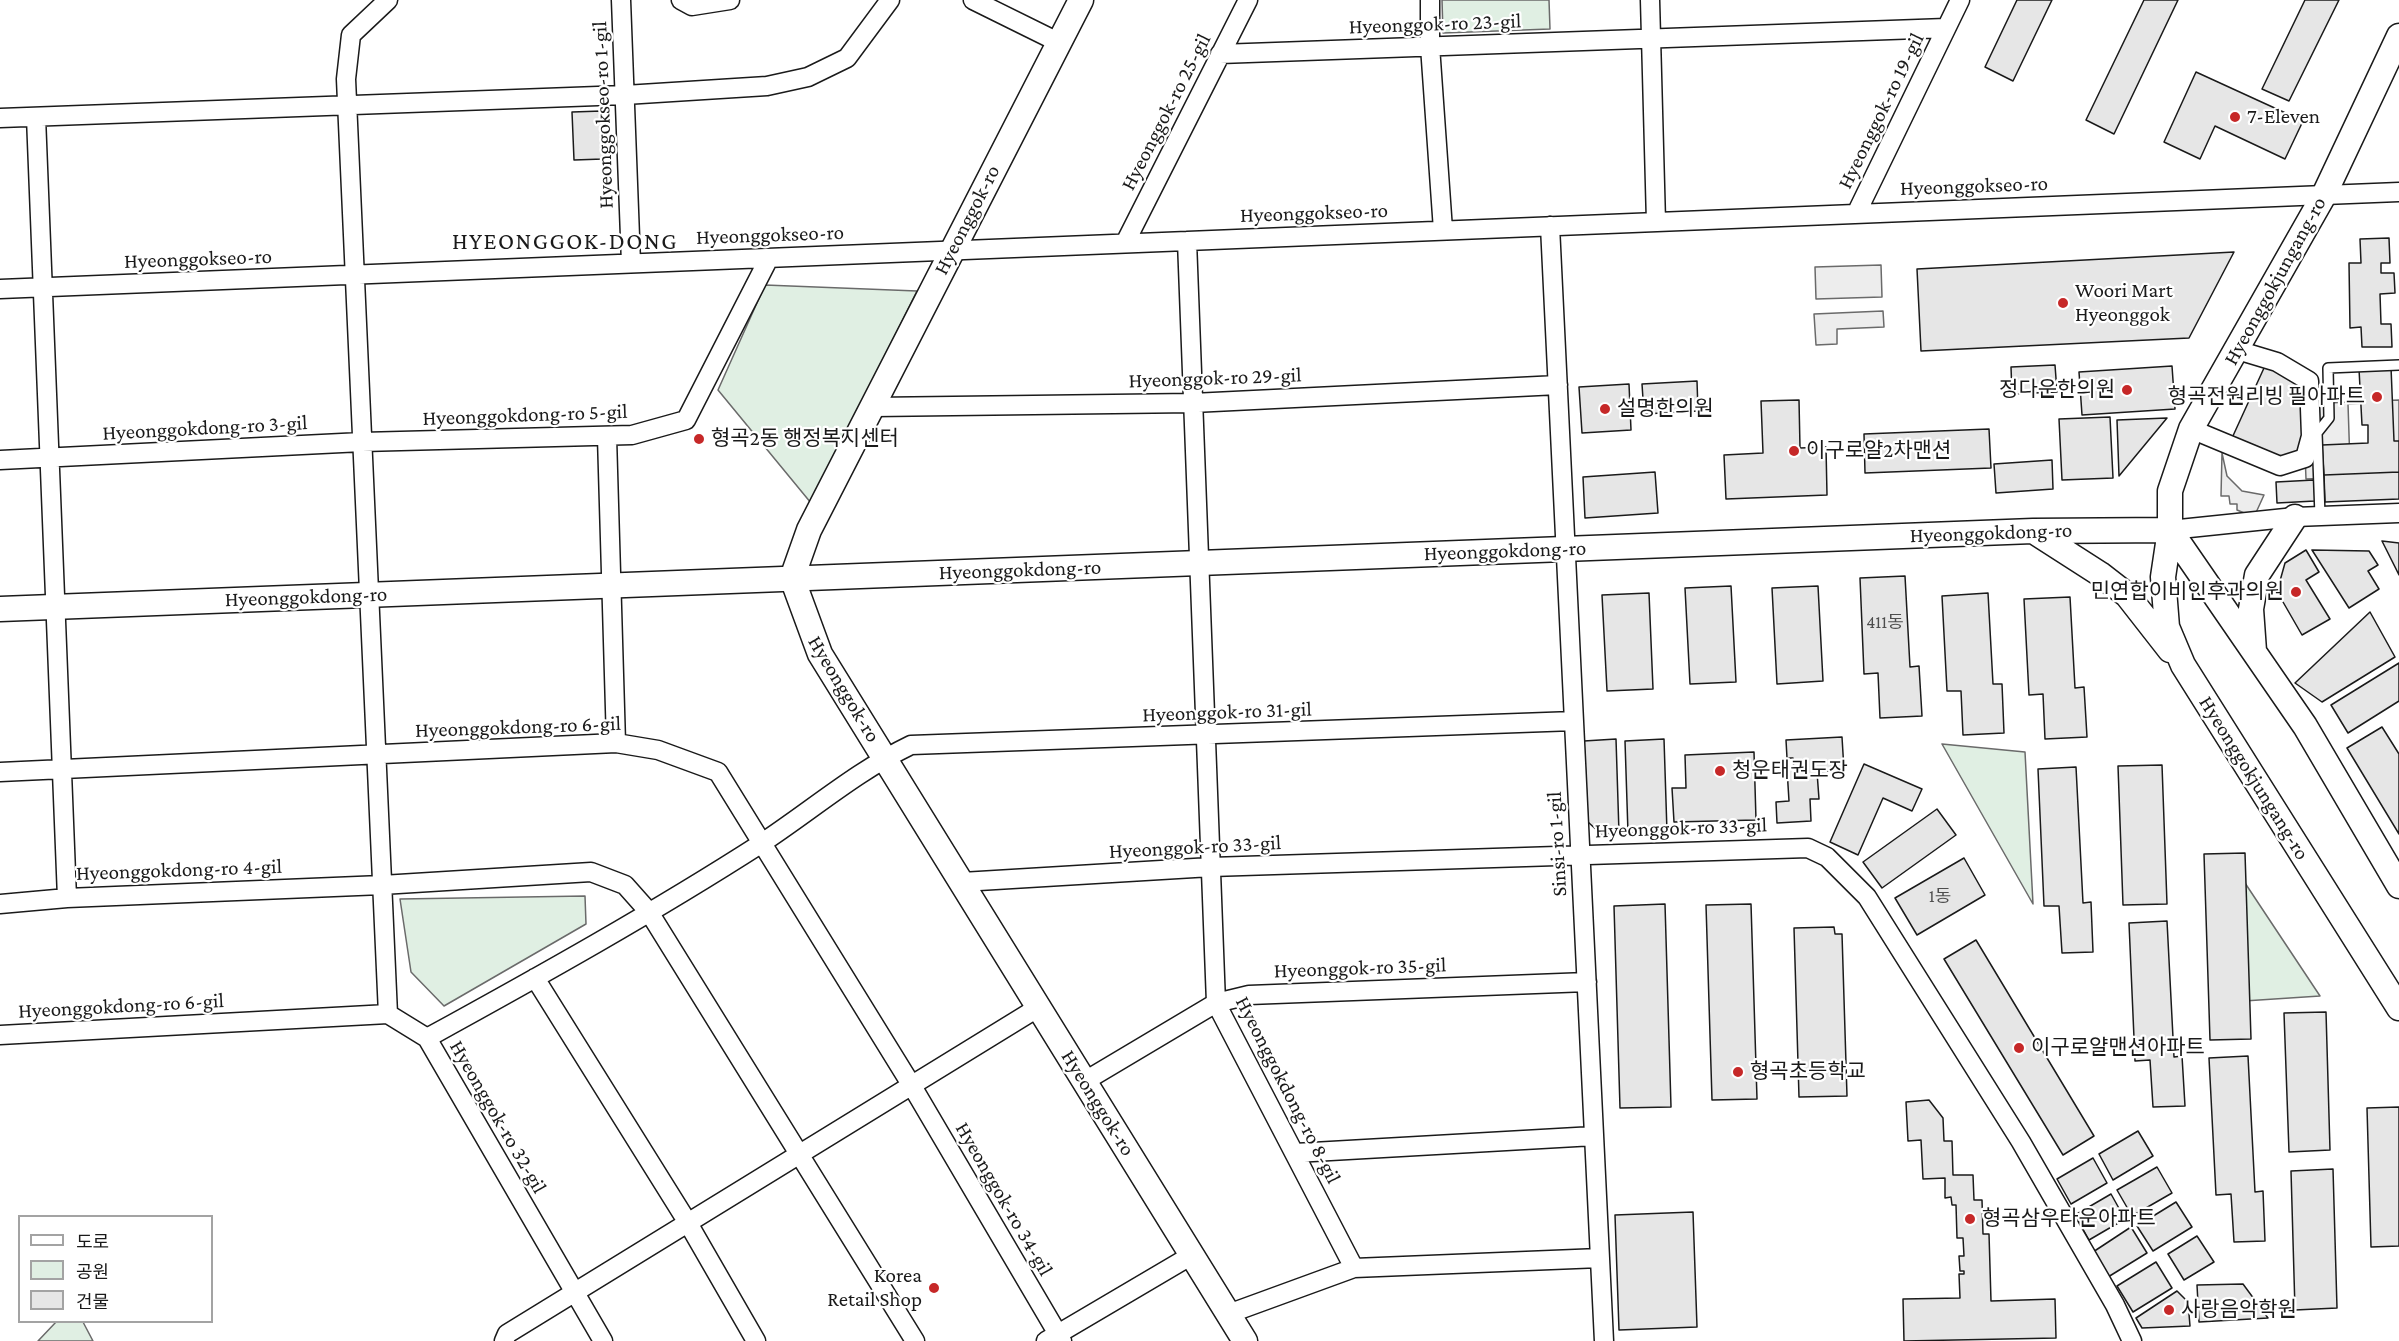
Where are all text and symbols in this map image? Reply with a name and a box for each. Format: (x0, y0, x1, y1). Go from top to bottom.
street label: Hyeonggok-ro 23-gil (1348, 8, 1522, 40)
street label: Hyeonggokseo-ro 1-gil (587, 21, 619, 209)
street label: Hyeonggok-ro 25-gil (1116, 29, 1216, 195)
street label: Hyeonggok-ro 19-gil (1832, 29, 1930, 193)
place label: 7-Eleven (2247, 104, 2320, 130)
marker: 7-Eleven (2228, 110, 2242, 124)
street label: Hyeonggok-ro (929, 161, 1005, 279)
street label: Hyeonggokseo-ro (1900, 171, 2048, 201)
street label: Hyeonggokjungang-ro (2218, 192, 2332, 370)
street label: Hyeonggokseo-ro (1240, 198, 1388, 228)
street label: Hyeonggokseo-ro (696, 220, 844, 250)
district label: HYEONGGOK-DONG (452, 228, 678, 256)
street label: Hyeonggokseo-ro (124, 244, 272, 274)
place label: Woori Mart Hyeonggok (2075, 278, 2173, 328)
marker: Woori Mart Hyeonggok (2056, 296, 2070, 310)
street label: Hyeonggok-ro 29-gil (1128, 362, 1302, 394)
place label: 정다운한의원 (1999, 377, 2115, 403)
marker: 정다운한의원 (2120, 383, 2134, 397)
place label: 형곡전원리빙 필아파트 (2168, 384, 2365, 410)
marker: 형곡전원리빙 필아파트 (2370, 390, 2384, 404)
place label: 설명한의원 (1617, 396, 1714, 422)
street label: Hyeonggokdong-ro 5-gil (422, 399, 628, 431)
marker: 설명한의원 (1598, 402, 1612, 416)
street label: Hyeonggokdong-ro 3-gil (102, 410, 308, 446)
place label: 형곡2동 행정복지센터 (711, 426, 899, 452)
marker: 형곡2동 행정복지센터 (692, 432, 706, 446)
place label: 이구로얄2차맨션 (1806, 438, 1951, 464)
marker: 이구로얄2차맨션 (1787, 444, 1801, 458)
street label: Hyeonggokdong-ro (1909, 518, 2073, 548)
street label: Hyeonggokdong-ro (1423, 536, 1587, 566)
street label: Hyeonggokdong-ro (938, 555, 1102, 585)
place label: 민연합이비인후과의원 (2091, 579, 2284, 605)
street label: Hyeonggokdong-ro (224, 582, 388, 612)
marker: 민연합이비인후과의원 (2289, 585, 2303, 599)
house number: 411동 (1866, 611, 1904, 633)
street label: Hyeonggok-ro (802, 631, 886, 747)
street label: Hyeonggokjungang-ro (2193, 691, 2315, 865)
street label: Hyeonggok-ro 31-gil (1142, 696, 1312, 728)
street label: Hyeonggokdong-ro 6-gil (415, 711, 621, 743)
place label: 청운태권도장 (1732, 758, 1848, 784)
marker: 청운태권도장 (1713, 764, 1727, 778)
street label: Sinsi-ro 1-gil (1542, 791, 1572, 897)
street label: Hyeonggok-ro 33-gil (1594, 812, 1768, 844)
street label: Hyeonggok-ro 33-gil (1108, 830, 1282, 864)
street label: Hyeonggokdong-ro 4-gil (76, 854, 282, 886)
house number: 1동 (1929, 885, 1951, 907)
street label: Hyeonggok-ro 35-gil (1273, 952, 1447, 984)
street label: Hyeonggokdong-ro 6-gil (17, 988, 225, 1024)
street label: Hyeonggokdong-ro 8-gil (1230, 992, 1346, 1188)
place label: 이구로얄맨션아파트 (2031, 1035, 2205, 1061)
street label: Hyeonggok-ro 32-gil (444, 1036, 552, 1198)
marker: 이구로얄맨션아파트 (2012, 1041, 2026, 1055)
street label: Hyeonggok-ro (1056, 1046, 1140, 1160)
place label: 형곡초등학교 (1750, 1059, 1866, 1085)
marker: 형곡초등학교 (1731, 1065, 1745, 1079)
street label: Hyeonggok-ro 34-gil (950, 1118, 1058, 1280)
place label: 형곡삼우타운아파트 (1982, 1206, 2156, 1232)
marker: 형곡삼우타운아파트 (1963, 1212, 1977, 1226)
legend (18, 1215, 213, 1323)
text: 도로 (76, 1232, 109, 1252)
text: 공원 (76, 1262, 109, 1282)
place label: Korea Retail Shop (827, 1263, 922, 1313)
marker: Korea Retail Shop (927, 1281, 941, 1295)
text: 건물 (76, 1292, 109, 1312)
place label: 사랑음악학원 (2181, 1297, 2297, 1323)
marker: 사랑음악학원 (2162, 1303, 2176, 1317)

